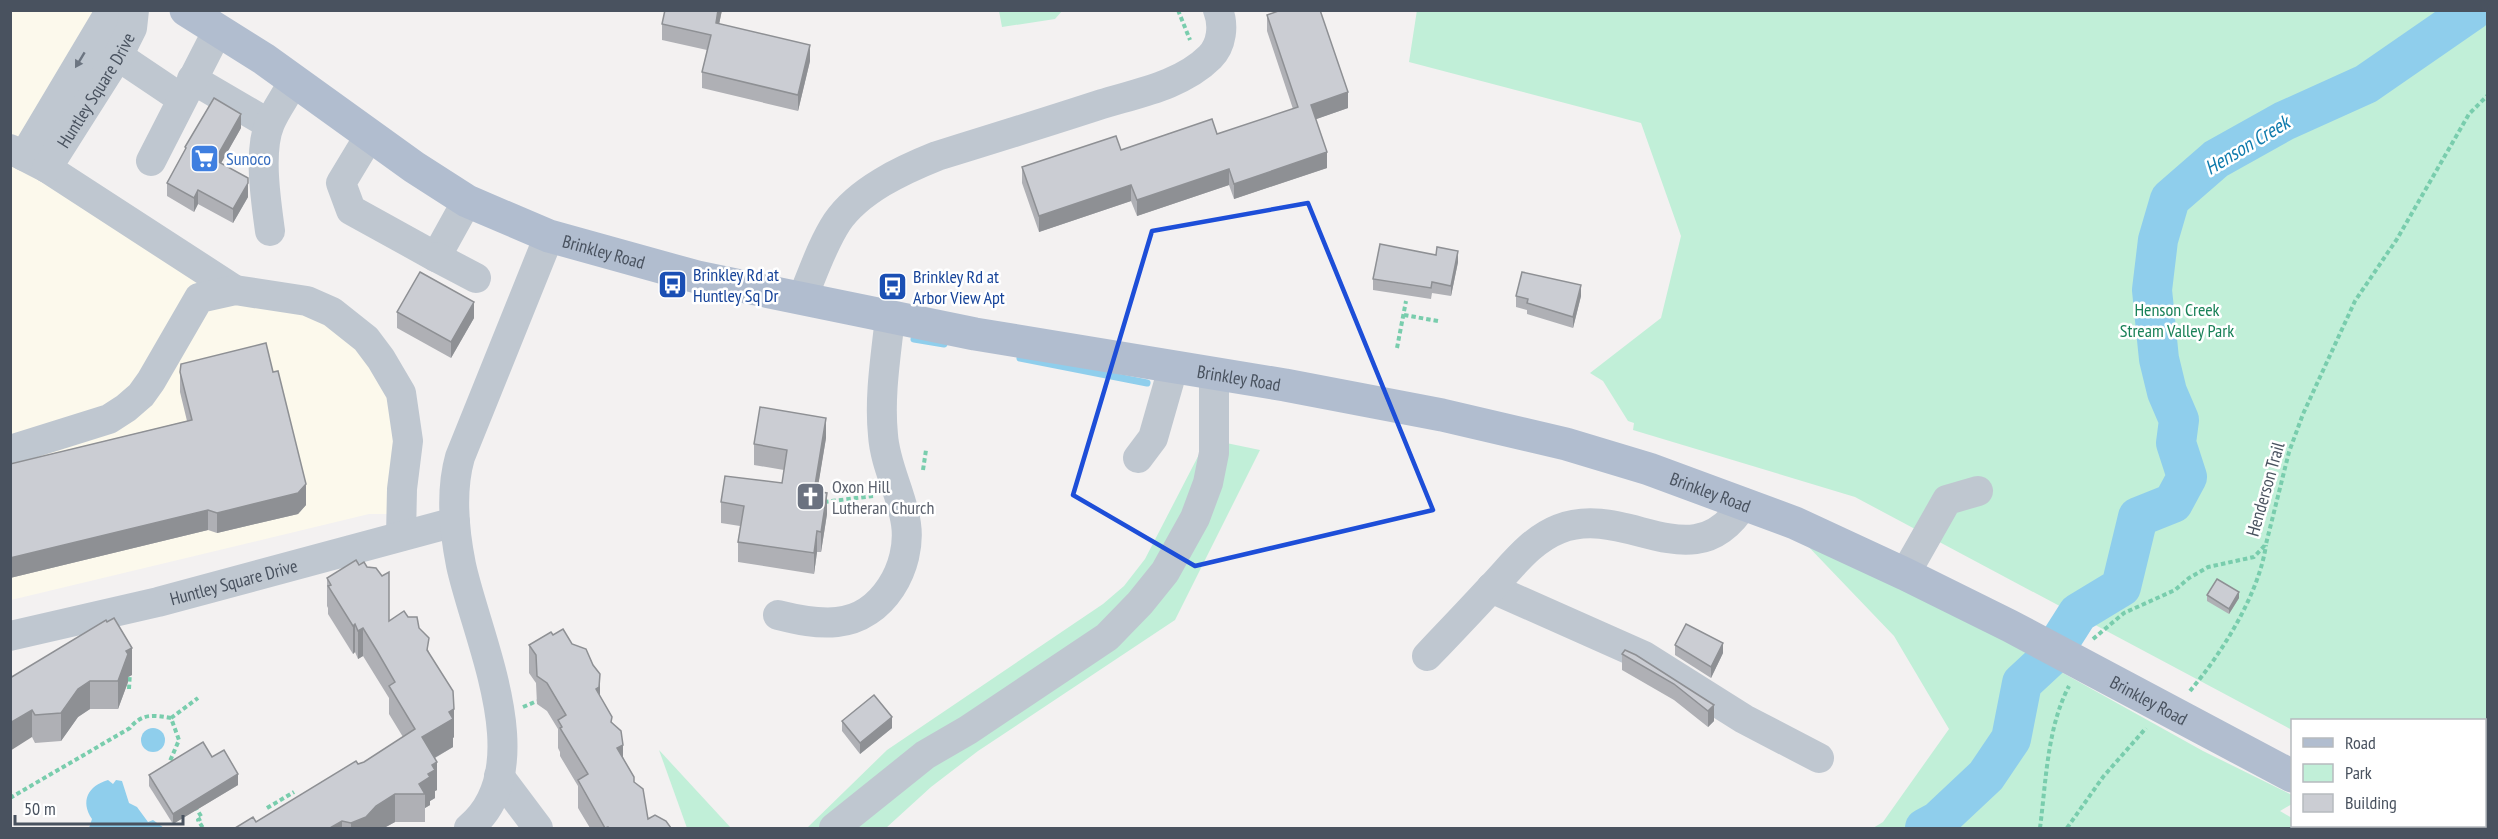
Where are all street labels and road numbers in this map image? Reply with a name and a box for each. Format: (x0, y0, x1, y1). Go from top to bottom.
street label: Huntley Square Drive (51, 29, 139, 152)
street label: Brinkley Road (560, 229, 648, 274)
street label: Brinkley Road (1196, 359, 1283, 396)
street label: Henderson Trail (2241, 438, 2290, 539)
street label: Brinkley Road (1667, 466, 1754, 517)
street label: Huntley Square Drive (167, 554, 300, 610)
street label: Brinkley Road (2106, 670, 2192, 730)

